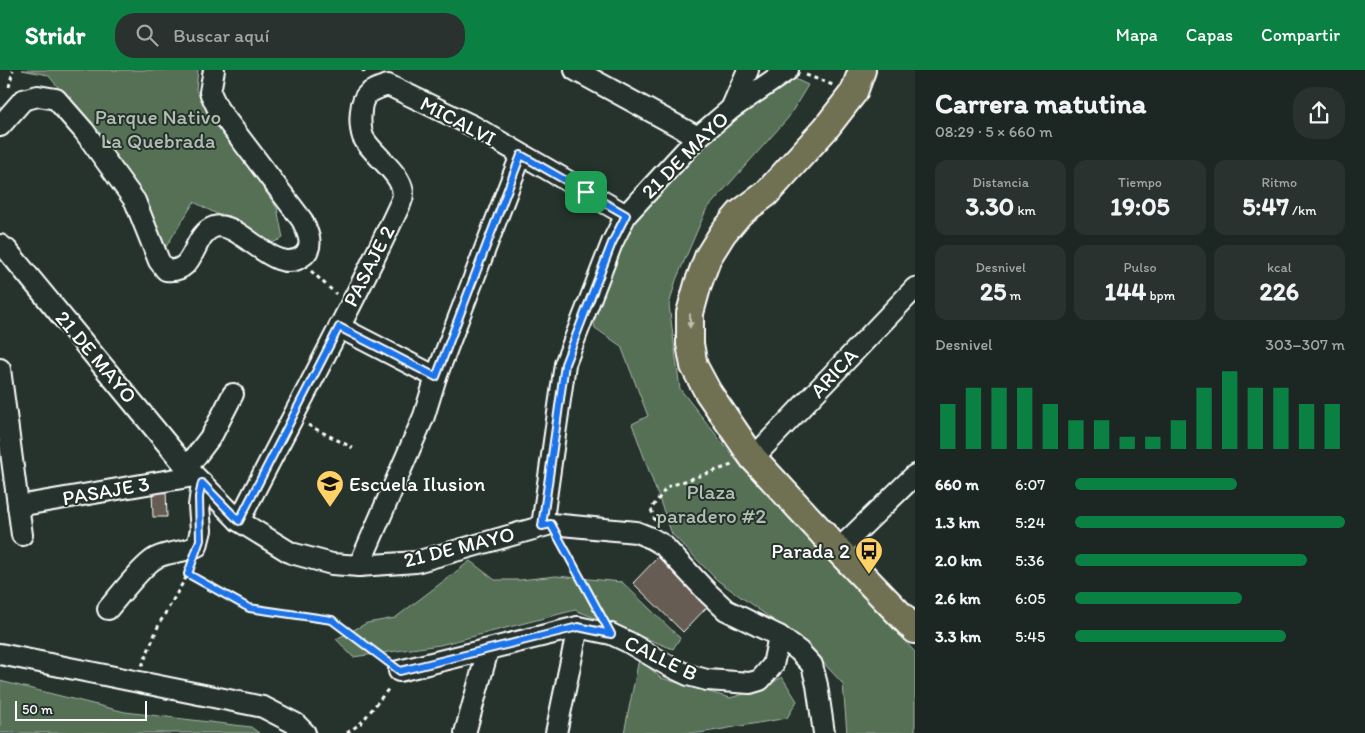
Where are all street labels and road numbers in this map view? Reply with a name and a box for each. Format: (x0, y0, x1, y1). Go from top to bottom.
street label: MICALVI (416, 90, 500, 151)
street label: 21 DE MAYO (636, 106, 734, 204)
street label: PASAJE 2 (338, 221, 400, 311)
street label: 21 DE MAYO (50, 305, 142, 408)
street label: ARICA (805, 342, 863, 403)
street label: PASAJE 3 (60, 471, 151, 510)
street label: 21 DE MAYO (401, 521, 517, 572)
street label: CALLE B (621, 629, 702, 686)

